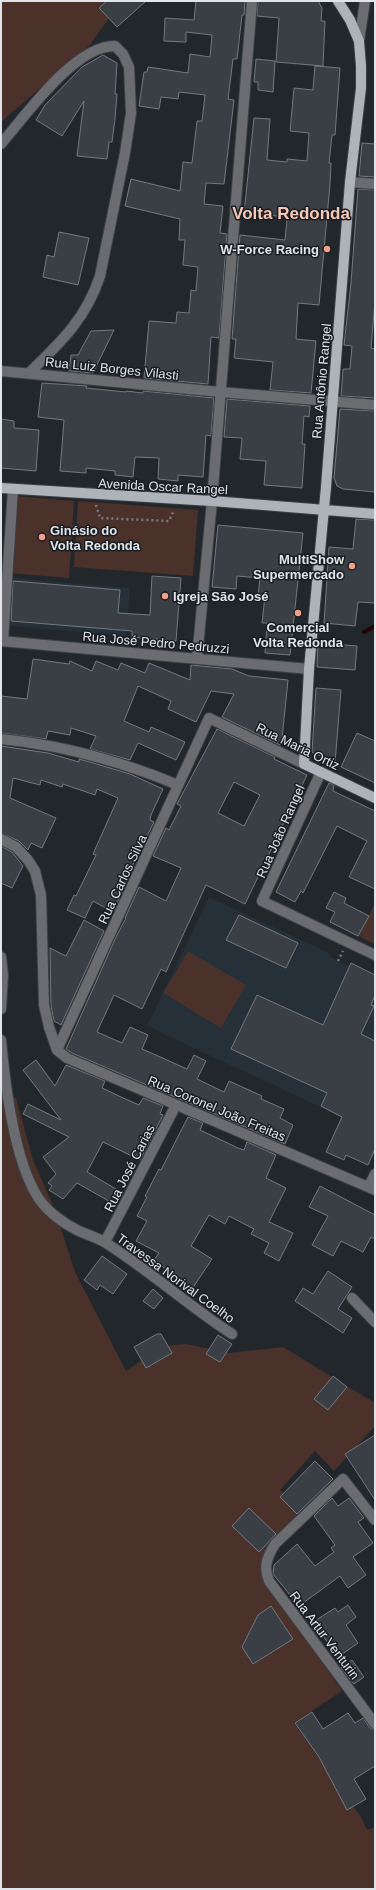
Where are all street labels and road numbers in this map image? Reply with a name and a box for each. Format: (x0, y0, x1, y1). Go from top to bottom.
street label: Rua Antônio Rangel (309, 323, 334, 439)
street label: Rua Luiz Borges Vilasti (44, 354, 180, 383)
street label: Avenida Oscar Rangel (98, 476, 228, 497)
street label: Rua José Pedro Pedruzzi (82, 629, 230, 656)
street label: Rua Maria Ortiz (254, 720, 342, 773)
street label: Rua João Rangel (253, 782, 308, 880)
street label: Rua Carlos Silva (95, 831, 150, 926)
street label: Rua Coronel João Freitas (146, 1073, 288, 1144)
street label: Rua José Carias (101, 1122, 158, 1214)
street label: Travessa Norival Coelho (114, 1231, 237, 1326)
street label: Rua Artur Venturin (287, 1588, 363, 1682)

